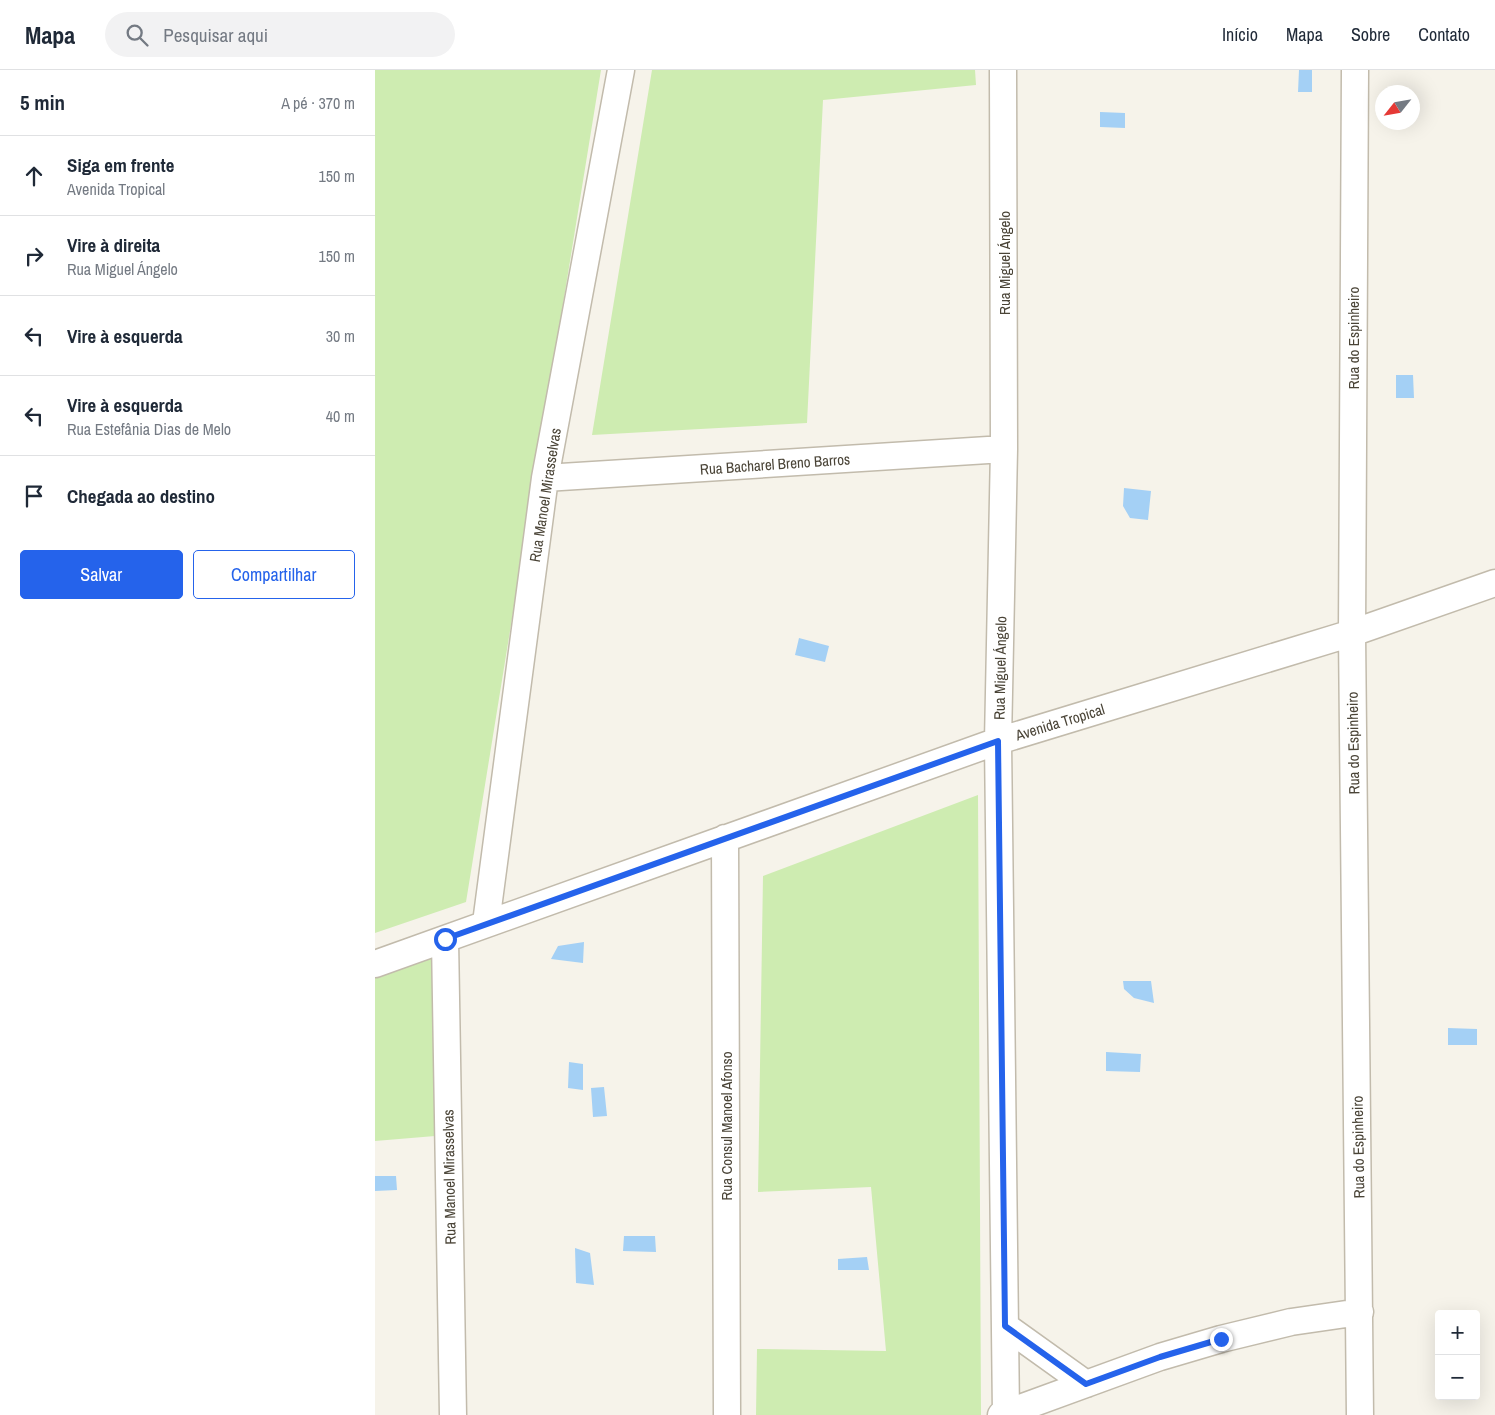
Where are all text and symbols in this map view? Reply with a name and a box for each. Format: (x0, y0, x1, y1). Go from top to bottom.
search box (105, 12, 455, 57)
text: Mapa (25, 19, 75, 51)
icon: search (123, 21, 151, 49)
text: Pesquisar aqui (163, 22, 268, 48)
text: Início (1222, 22, 1258, 47)
text: Mapa (1286, 22, 1323, 47)
text: Sobre (1351, 22, 1390, 47)
text: Contato (1418, 22, 1470, 47)
north arrow (1375, 85, 1420, 130)
text: 5 min (20, 88, 65, 117)
text: A pé · 370 m (281, 92, 355, 114)
text: Siga em frente (67, 152, 174, 178)
icon: ahead (20, 162, 48, 190)
text: 150 m (319, 165, 355, 187)
text: Avenida Tropical (67, 178, 165, 200)
street label: Rua Miguel Ángelo (994, 211, 1015, 315)
text: Vire à direita (67, 232, 160, 258)
icon: right (20, 242, 48, 270)
text: 150 m (319, 245, 355, 267)
text: Rua Miguel Ángelo (67, 258, 178, 280)
street label: Rua do Espinheiro (1343, 287, 1364, 389)
icon: left (20, 322, 48, 350)
text: Vire à esquerda (67, 323, 183, 349)
text: 30 m (326, 325, 355, 347)
text: Vire à esquerda (67, 392, 183, 418)
icon: left (20, 402, 48, 430)
text: 40 m (326, 405, 355, 427)
text: Rua Estefânia Dias de Melo (67, 418, 231, 440)
street label: Rua Manoel Mirasselvas (524, 427, 566, 563)
street label: Rua Bacharel Breno Barros (699, 448, 851, 480)
icon: arrive (20, 482, 48, 510)
text: Chegada ao destino (67, 483, 215, 509)
button: Salvar (20, 550, 183, 599)
button: Compartilhar (193, 550, 355, 599)
street label: Rua Miguel Ángelo (989, 616, 1011, 720)
street label: Rua do Espinheiro (1342, 691, 1364, 794)
street label: Avenida Tropical (1012, 698, 1107, 746)
route start (434, 928, 457, 951)
street label: Rua Consul Manoel Afonso (716, 1051, 737, 1201)
street label: Rua do Espinheiro (1347, 1095, 1369, 1198)
street label: Rua Manoel Mirasselvas (437, 1109, 461, 1245)
map controls (1435, 1310, 1480, 1400)
button: + (1435, 1310, 1480, 1355)
route end (1210, 1328, 1233, 1351)
button: − (1435, 1355, 1480, 1400)

